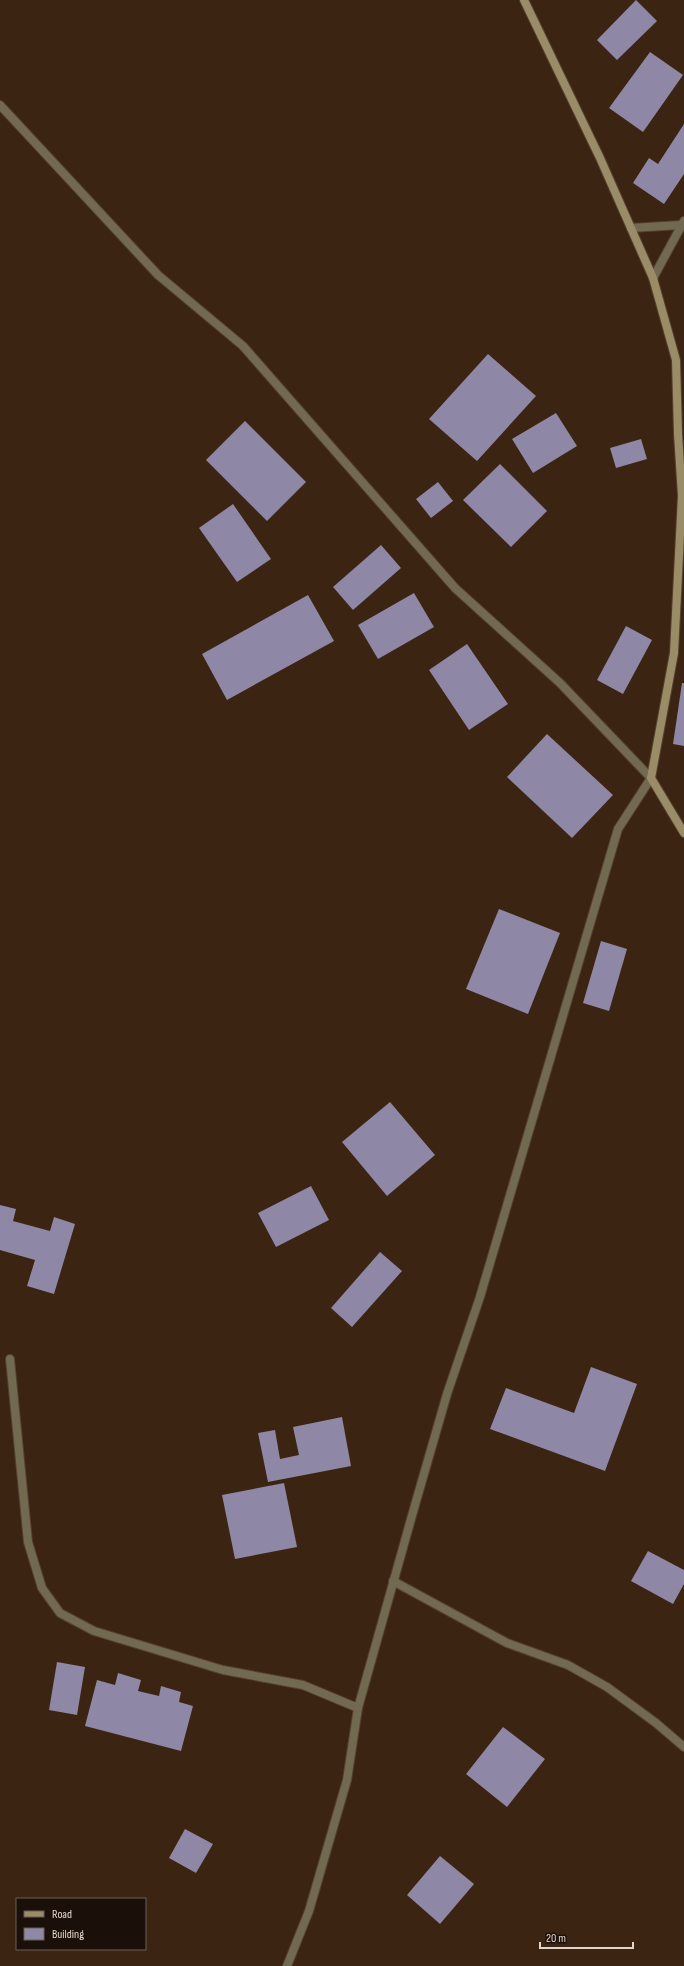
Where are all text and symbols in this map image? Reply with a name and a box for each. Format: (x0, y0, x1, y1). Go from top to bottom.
legend (16, 1898, 146, 1950)
text: Road (52, 1907, 72, 1922)
scale bar (540, 1924, 633, 1950)
text: Building (52, 1927, 84, 1942)
text: 20 m (546, 1931, 566, 1946)

